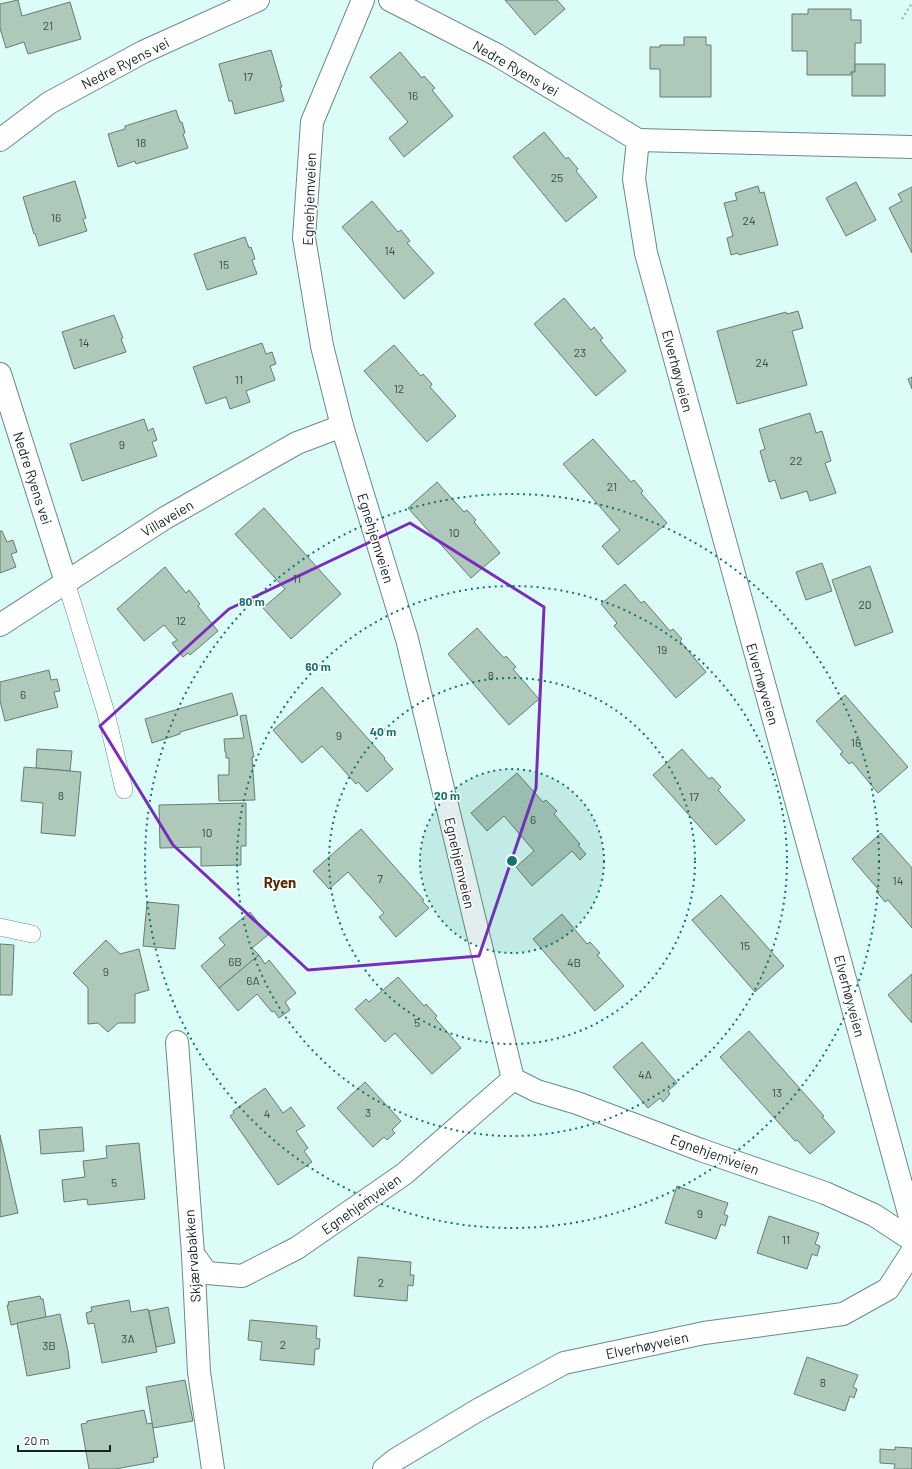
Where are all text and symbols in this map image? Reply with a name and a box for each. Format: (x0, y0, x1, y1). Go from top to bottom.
house number: 21 (43, 18, 53, 32)
street label: Nedre Ryens vei (78, 33, 172, 93)
street label: Nedre Ryens vei (470, 36, 562, 100)
house number: 17 (243, 69, 253, 83)
house number: 16 (408, 88, 418, 102)
house number: 18 (136, 135, 146, 149)
street label: Egnehjemveien (299, 152, 319, 246)
house number: 25 (551, 170, 563, 184)
house number: 16 (51, 210, 61, 224)
house number: 24 (742, 213, 756, 227)
house number: 14 (385, 243, 395, 257)
house number: 15 (219, 257, 229, 271)
street label: Elverhøyveien (659, 328, 697, 414)
house number: 14 (79, 335, 89, 349)
house number: 23 (574, 345, 586, 359)
house number: 24 (755, 355, 769, 369)
house number: 11 (235, 372, 243, 386)
house number: 12 (394, 381, 404, 395)
street label: Nedre Ryens vei (10, 429, 56, 527)
house number: 9 (119, 437, 125, 451)
house number: 22 (790, 453, 802, 467)
house number: 21 (607, 479, 617, 493)
street label: Egnehjemveien (354, 491, 398, 585)
street label: Villaveien (138, 496, 196, 540)
house number: 10 (449, 525, 459, 539)
house number: 11 (293, 571, 301, 585)
text: 80 m (239, 594, 265, 608)
house number: 20 (858, 597, 872, 611)
house number: 12 (176, 613, 186, 627)
street label: Elverhøyveien (743, 641, 783, 727)
house number: 19 (657, 642, 667, 656)
text: 60 m (305, 659, 331, 673)
house number: 8 (488, 668, 494, 682)
house number: 6 (20, 687, 26, 701)
text: 40 m (370, 724, 396, 738)
house number: 9 (336, 728, 342, 742)
house number: 16 (851, 735, 861, 749)
house number: 8 (58, 788, 64, 802)
text: 20 m (434, 788, 460, 802)
house number: 17 (689, 789, 699, 803)
house number: 6 (530, 812, 536, 826)
street label: Egnehjemveien (441, 816, 479, 910)
house number: 10 (202, 825, 212, 839)
centre of rings (505, 854, 519, 868)
house number: 7 (377, 871, 383, 885)
district label: Ryen (264, 873, 296, 891)
house number: 14 (893, 873, 903, 887)
house number: 15 (740, 938, 750, 952)
street label: Elverhøyveien (831, 953, 869, 1039)
house number: 6B (228, 954, 242, 968)
house number: 4B (567, 955, 581, 969)
house number: 9 (103, 964, 109, 978)
house number: 6A (246, 973, 260, 987)
house number: 5 (414, 1015, 420, 1029)
house number: 4A (638, 1067, 652, 1081)
house number: 13 (772, 1085, 782, 1099)
house number: 3 (365, 1105, 371, 1119)
house number: 4 (264, 1106, 270, 1120)
street label: Egnehjemveien (668, 1130, 762, 1178)
street label: Egnehjemveien (318, 1170, 404, 1238)
house number: 5 (111, 1175, 117, 1189)
house number: 9 (697, 1206, 703, 1220)
street label: Skjærvabakken (180, 1209, 204, 1303)
house number: 11 (782, 1232, 790, 1246)
house number: 2 (378, 1275, 384, 1289)
street label: Elverhøyveien (604, 1328, 690, 1362)
house number: 3A (121, 1331, 135, 1345)
house number: 2 (280, 1337, 286, 1351)
house number: 3B (42, 1338, 56, 1352)
house number: 8 (820, 1375, 826, 1389)
scale bar (18, 1427, 110, 1453)
text: 20 m (24, 1433, 50, 1447)

